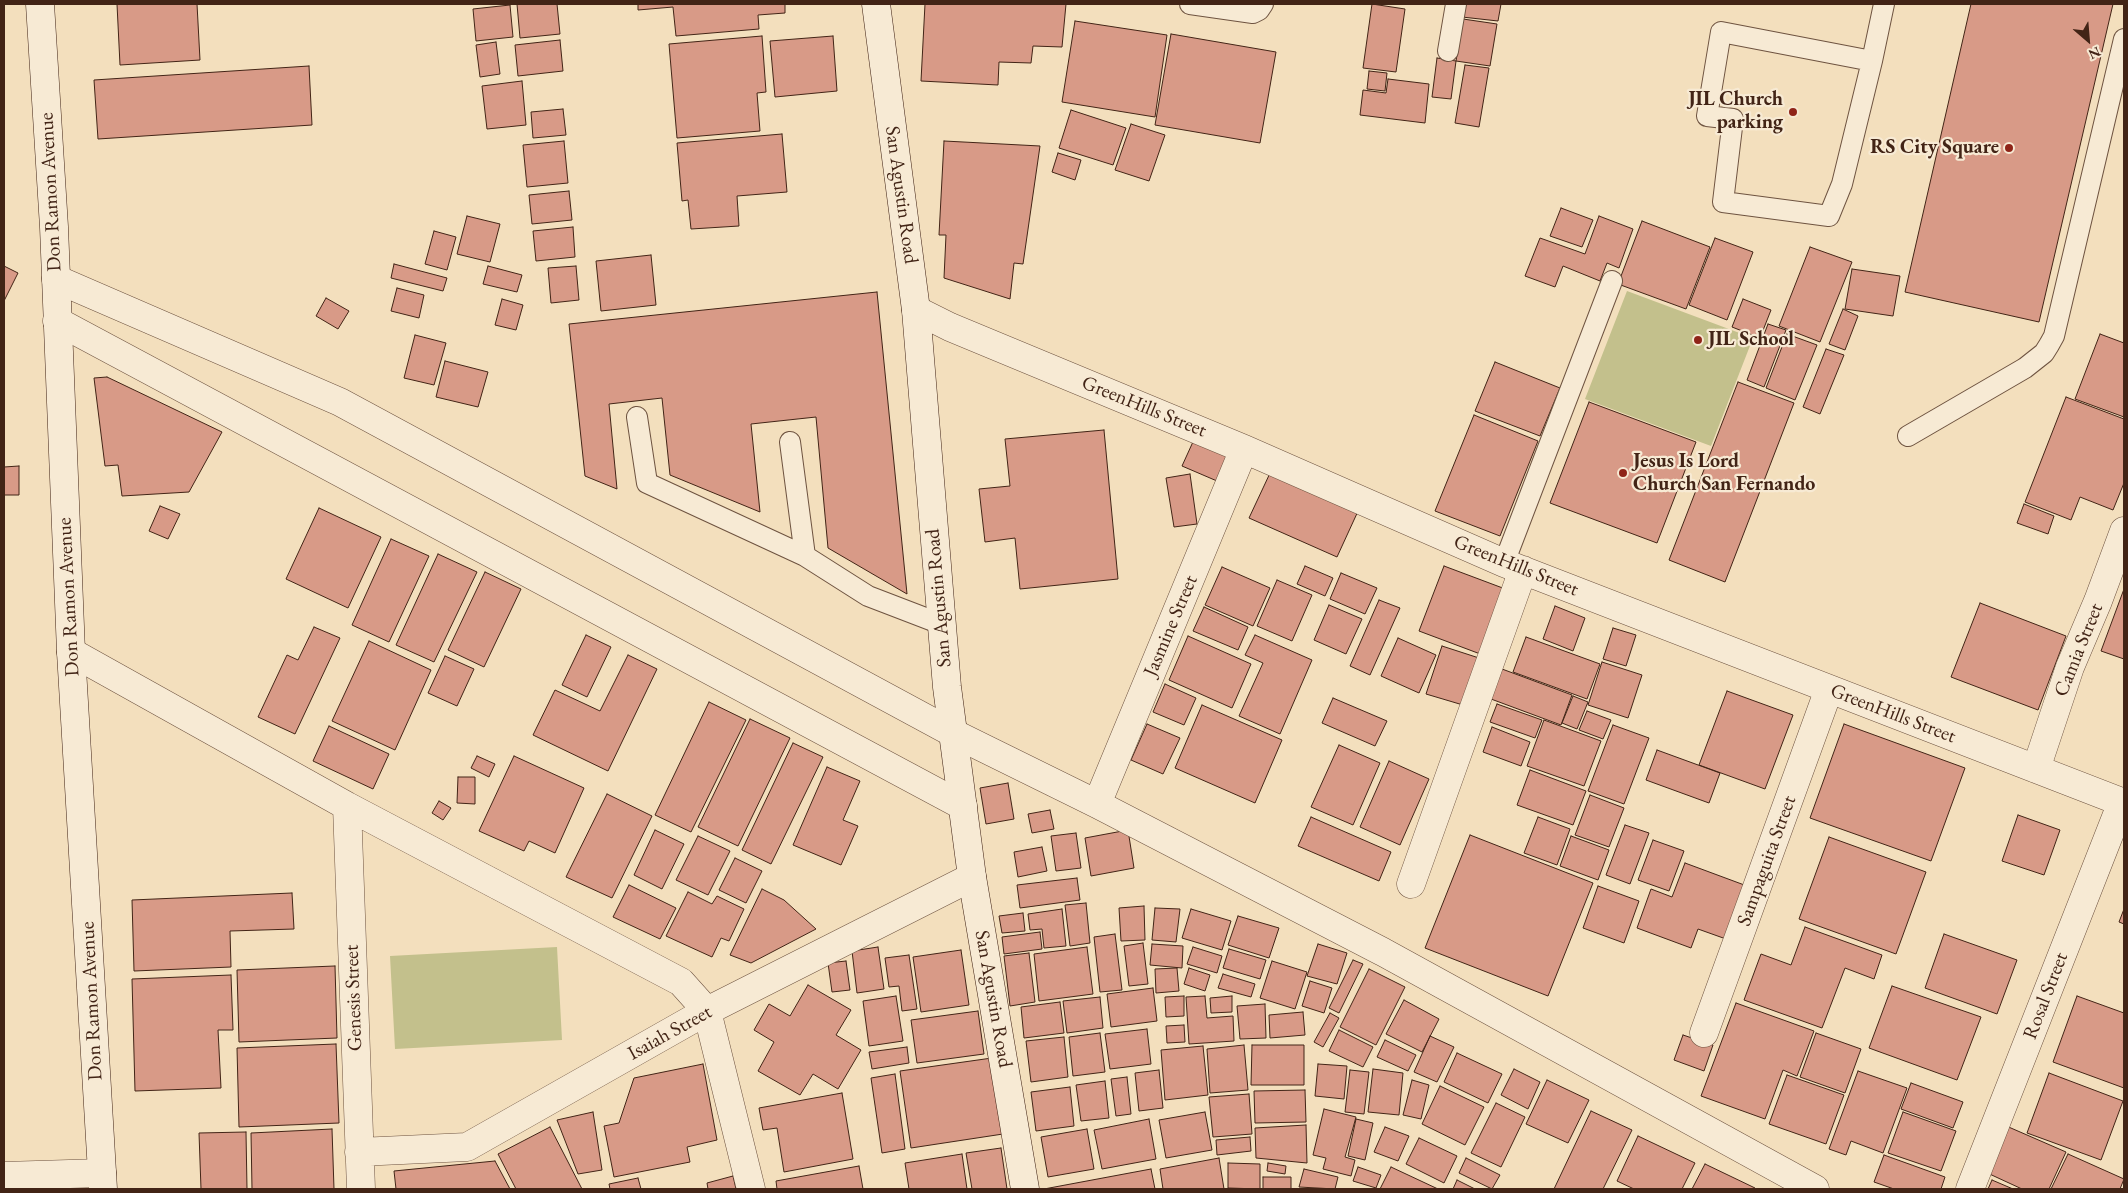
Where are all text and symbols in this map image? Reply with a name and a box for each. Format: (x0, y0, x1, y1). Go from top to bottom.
north arrow (2063, 15, 2113, 65)
text: N (2086, 43, 2104, 64)
place label: JIL Church parking (1688, 88, 1783, 135)
marker: JIL Church parking (1787, 106, 1799, 118)
street label: Don Ramon Avenue (35, 112, 67, 272)
street label: San Agustin Road (879, 125, 923, 265)
place label: RS City Square (1870, 136, 1999, 160)
marker: RS City Square (2003, 142, 2015, 154)
place label: JIL School (1708, 328, 1794, 352)
marker: JIL School (1692, 334, 1704, 346)
street label: GreenHills Street (1078, 371, 1210, 443)
place label: Jesus Is Lord Church San Fernando (1633, 450, 1815, 497)
marker: Jesus Is Lord Church San Fernando (1617, 467, 1629, 479)
street label: Don Ramon Avenue (53, 517, 85, 677)
street label: San Agustin Road (921, 528, 957, 668)
street label: GreenHills Street (1450, 530, 1582, 602)
street label: Jasmine Street (1139, 572, 1203, 680)
street label: Camia Street (2049, 600, 2109, 700)
street label: GreenHills Street (1827, 679, 1959, 749)
street label: Sampaguita Street (1732, 792, 1802, 930)
street label: Don Ramon Avenue (76, 921, 108, 1081)
street label: San Agustin Road (969, 928, 1017, 1070)
street label: Genesis Street (340, 944, 368, 1052)
street label: Rosal Street (2018, 949, 2074, 1043)
street label: Isaiah Street (624, 1000, 716, 1066)

